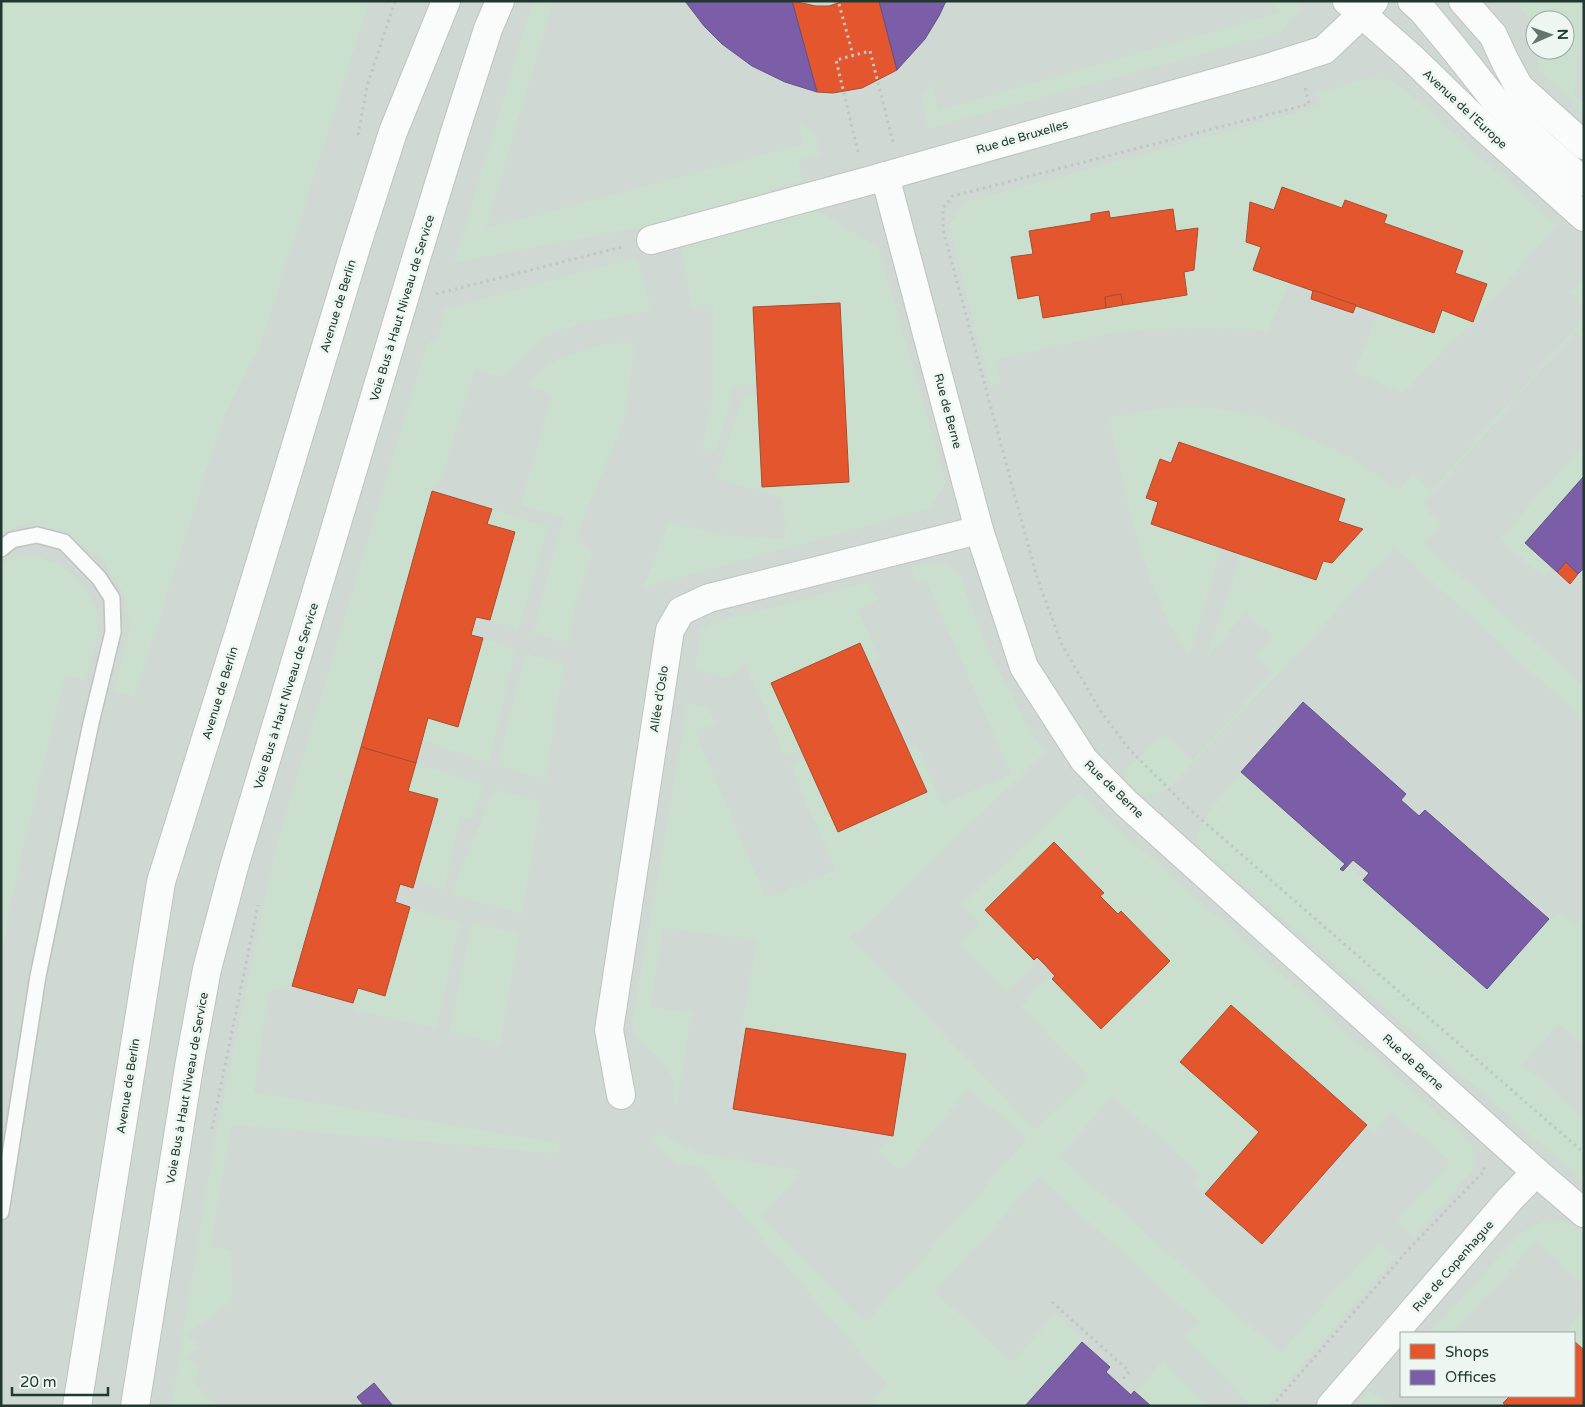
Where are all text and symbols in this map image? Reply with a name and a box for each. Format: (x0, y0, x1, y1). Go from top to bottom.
north arrow (1525, 10, 1575, 60)
text: N (1554, 29, 1571, 40)
street label: Avenue de l'Europe (1420, 66, 1510, 152)
street label: Rue de Bruxelles (974, 117, 1070, 157)
street label: Voie Bus à Haut Niveau de Service (367, 213, 437, 403)
street label: Avenue de Berlin (317, 258, 359, 354)
street label: Rue de Berne (931, 372, 965, 450)
street label: Voie Bus à Haut Niveau de Service (251, 601, 321, 791)
street label: Avenue de Berlin (199, 645, 241, 741)
street label: Allée d'Oslo (647, 665, 671, 733)
street label: Rue de Berne (1081, 757, 1147, 821)
street label: Voie Bus à Haut Niveau de Service (163, 991, 211, 1185)
street label: Rue de Berne (1380, 1031, 1446, 1093)
street label: Avenue de Berlin (114, 1037, 142, 1135)
street label: Rue de Copenhague (1410, 1217, 1496, 1314)
legend (1400, 1332, 1575, 1397)
text: Shops (1445, 1343, 1489, 1361)
scale bar (12, 1364, 109, 1396)
text: Offices (1445, 1368, 1496, 1386)
text: 20 m (20, 1373, 57, 1391)

